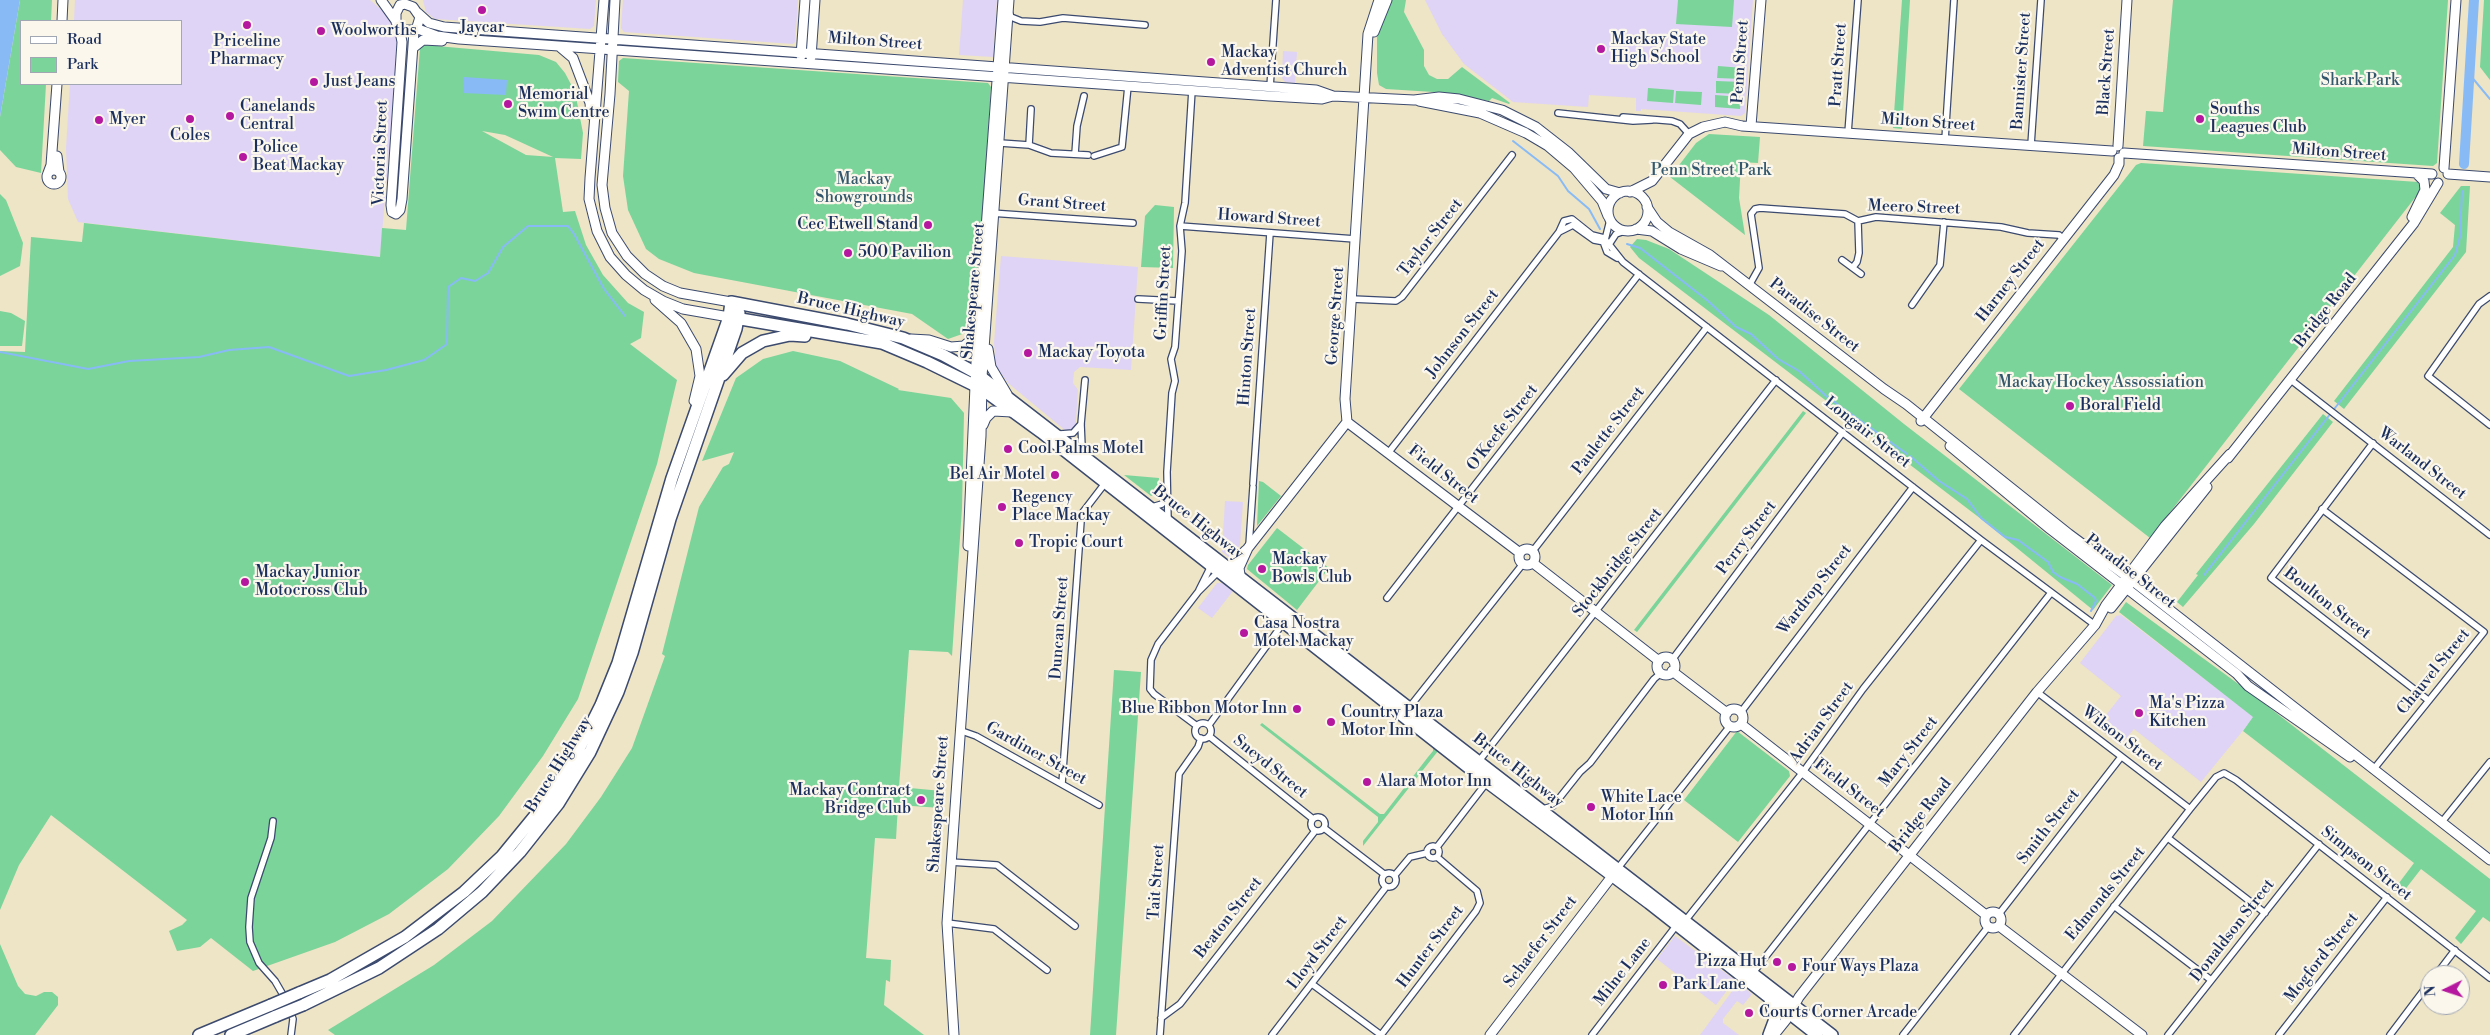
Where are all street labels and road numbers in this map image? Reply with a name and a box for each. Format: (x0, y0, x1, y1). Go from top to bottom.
street label: Bannister Street (2008, 11, 2036, 131)
street label: Penn Street (1728, 20, 1754, 104)
street label: Pratt Street (1826, 22, 1852, 108)
street label: Black Street (2094, 28, 2120, 116)
street label: Milton Street (827, 29, 923, 55)
street label: Victoria Street (370, 100, 392, 206)
street label: Milton Street (1880, 110, 1976, 136)
street label: Milton Street (2291, 140, 2387, 166)
street label: Grant Street (1017, 191, 1107, 217)
street label: Taylor Street (1395, 195, 1467, 281)
street label: Meero Street (1867, 197, 1961, 219)
street label: Howard Street (1217, 206, 1321, 232)
street label: Shakespeare Street (958, 222, 990, 360)
street label: Harney Street (1973, 236, 2049, 326)
street label: Griffin Street (1152, 245, 1176, 341)
street label: George Street (1323, 266, 1349, 366)
street label: Bridge Road (2291, 270, 2361, 352)
street label: Paradise Street (1765, 275, 1863, 357)
street label: Johnson Street (1422, 286, 1504, 382)
street label: Bruce Highway (795, 289, 907, 333)
street label: Hinton Street (1235, 307, 1261, 407)
street label: O'Keefe Street (1463, 381, 1543, 475)
street label: Paulette Street (1569, 383, 1649, 479)
street label: Longair Street (1820, 393, 1914, 473)
street label: Warland Street (2374, 424, 2470, 504)
street label: Field Street (1404, 441, 1482, 509)
street label: Bruce Highway (1149, 482, 1247, 564)
street label: Perry Street (1713, 497, 1781, 579)
street label: Stockbridge Street (1569, 504, 1667, 622)
street label: Paradise Street (2081, 531, 2179, 613)
street label: Wardrop Street (1774, 541, 1856, 639)
street label: Boulton Street (2280, 564, 2374, 644)
street label: Duncan Street (1047, 576, 1073, 680)
street label: Chauvel Street (2393, 625, 2475, 719)
street label: Adrian Street (1786, 678, 1858, 768)
street label: Wilson Street (2078, 702, 2166, 776)
street label: Bruce Highway (522, 713, 596, 817)
street label: Mary Street (1875, 713, 1943, 791)
street label: Gardiner Street (982, 718, 1090, 790)
street label: Bruce Highway (1469, 730, 1567, 812)
street label: Sneyd Street (1229, 731, 1311, 803)
street label: Shakespeare Street (925, 735, 953, 873)
street label: Field Street (1810, 755, 1888, 823)
street label: Bridge Road (1886, 775, 1956, 857)
street label: Smith Street (2014, 785, 2084, 869)
street label: Simpson Street (2317, 823, 2415, 905)
street label: Tait Street (1145, 843, 1169, 921)
street label: Edmonds Street (2062, 843, 2150, 945)
street label: Beaton Street (1191, 873, 1267, 963)
street label: Donaldson Street (2187, 876, 2279, 986)
street label: Schaefer Street (1500, 892, 1582, 992)
street label: Hunter Street (1394, 902, 1468, 992)
street label: Mogford Street (2281, 909, 2363, 1007)
street label: Lloyd Street (1284, 912, 1352, 994)
street label: Milne Lane (1590, 934, 1656, 1010)

